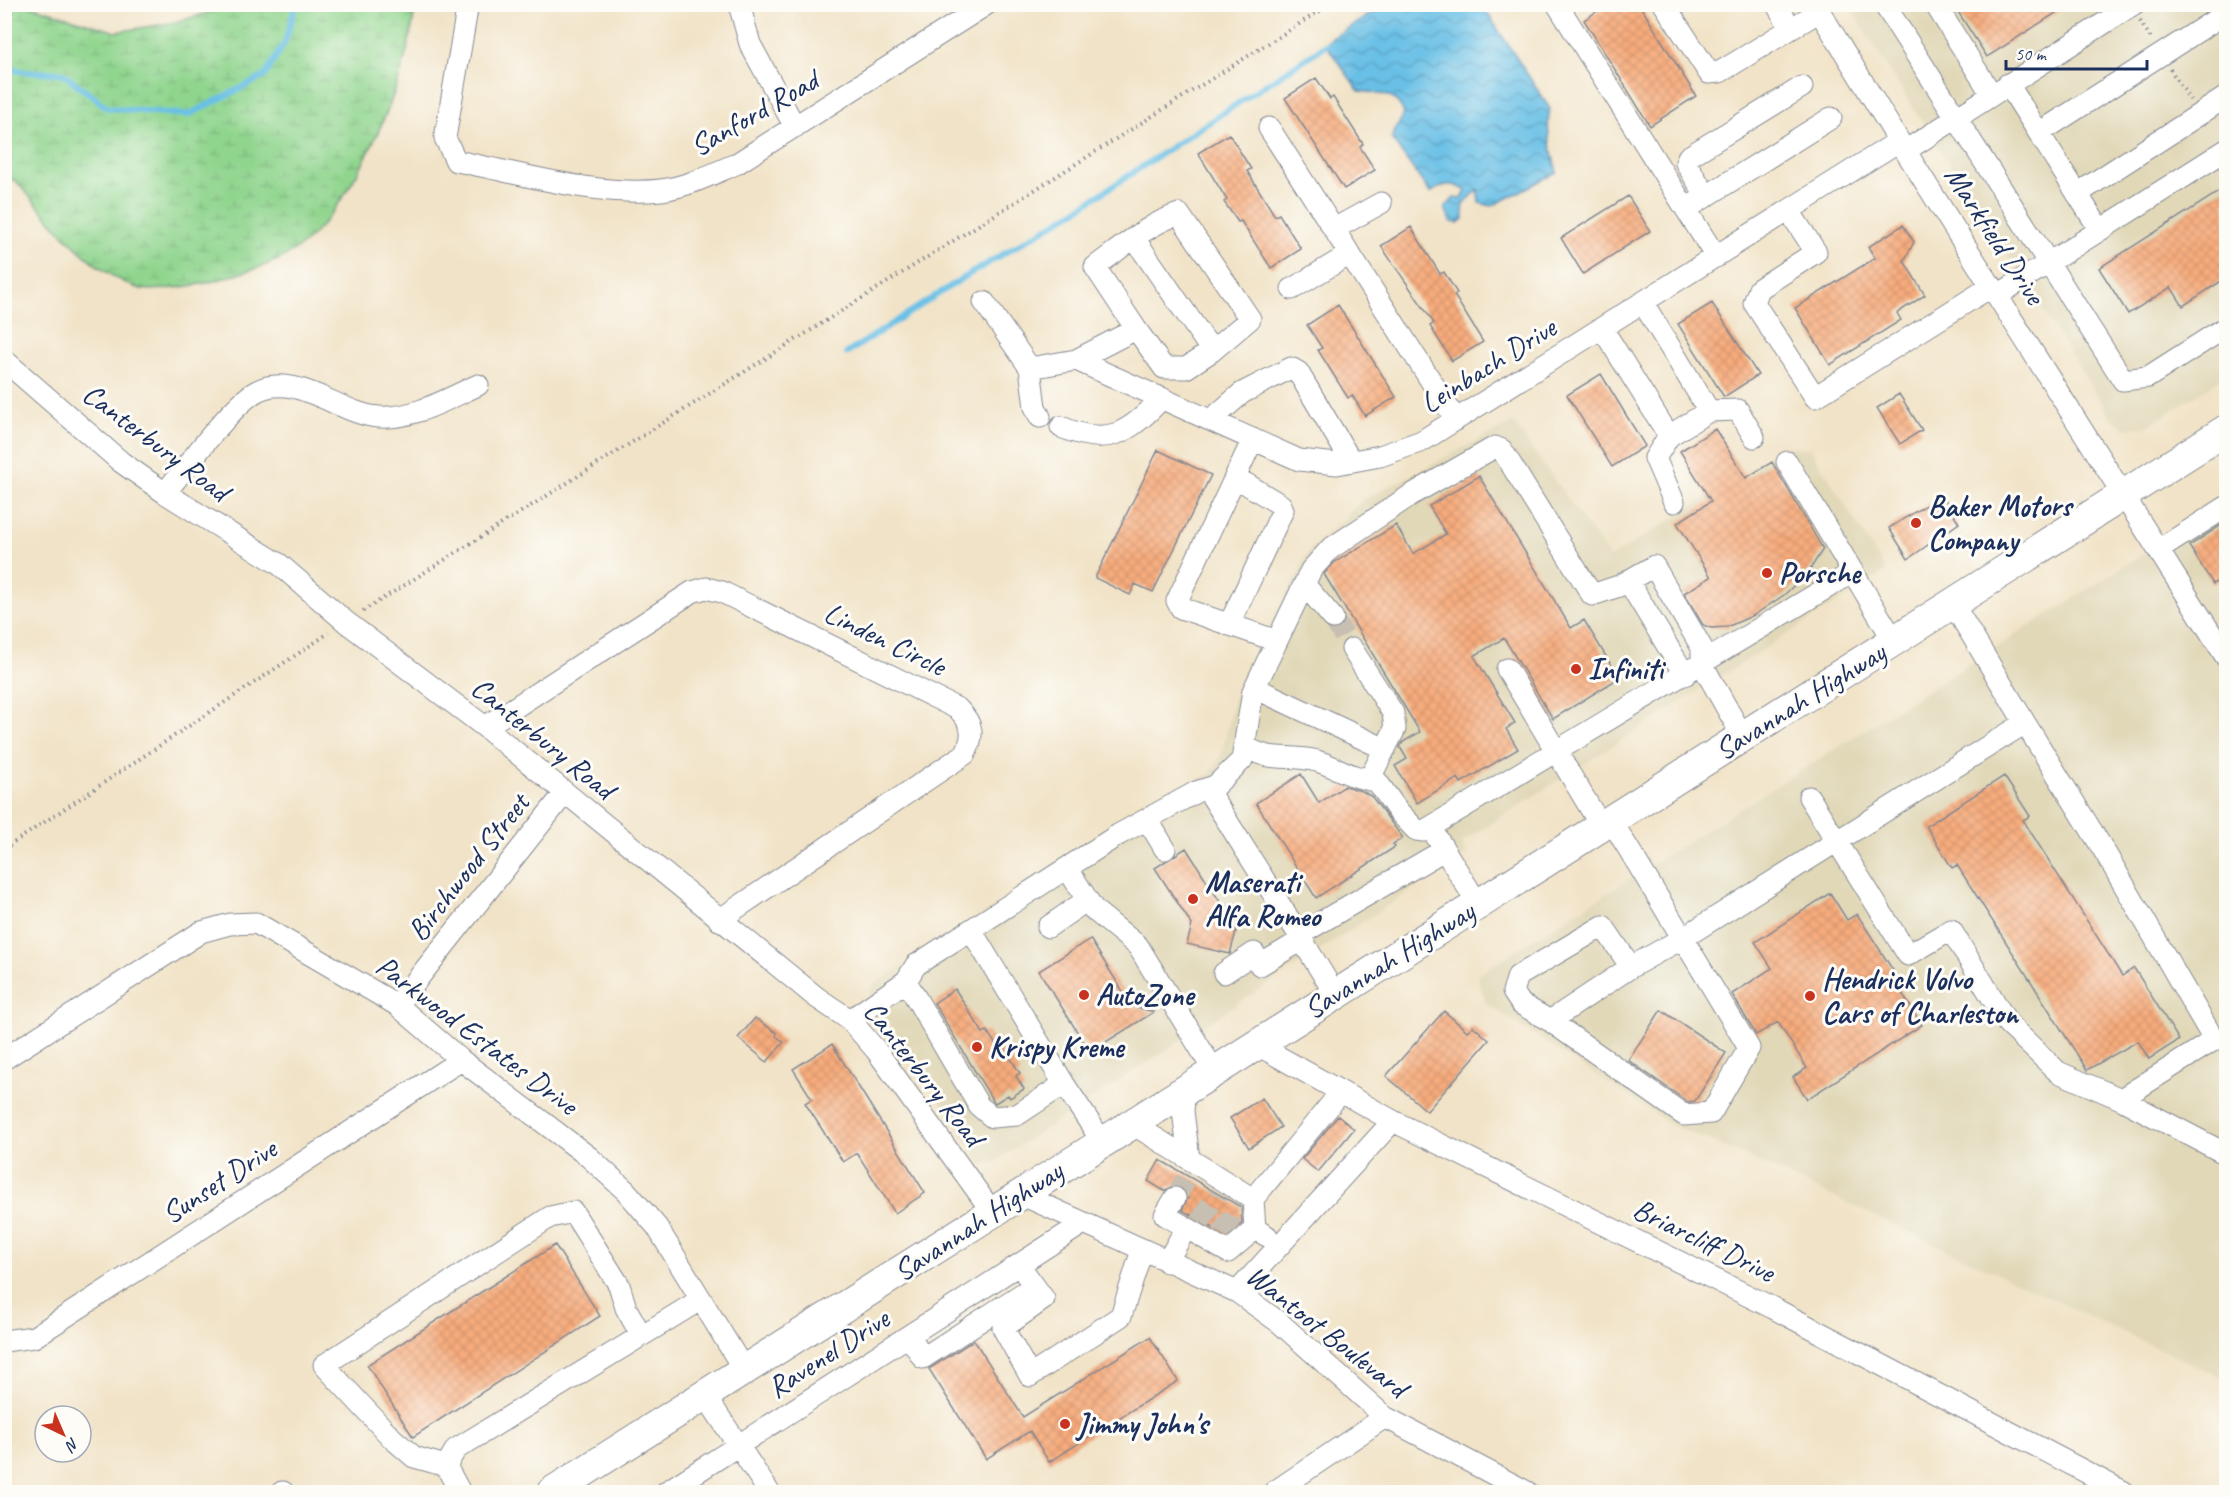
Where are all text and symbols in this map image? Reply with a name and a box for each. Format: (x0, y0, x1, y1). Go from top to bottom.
scale bar (2006, 33, 2147, 71)
text: 50 m (2015, 43, 2048, 65)
street label: Sanford Road (683, 59, 828, 165)
street label: Markfield Drive (1936, 159, 2055, 313)
street label: Leinbach Drive (1413, 307, 1565, 422)
street label: Canterbury Road (75, 374, 240, 512)
place label: Baker Motors Company (1928, 487, 2075, 559)
marker: Baker Motors Company (1909, 516, 1923, 530)
place label: Porsche (1779, 554, 1862, 592)
marker: Porsche (1760, 566, 1774, 580)
street label: Linden Circle (818, 593, 954, 686)
street label: Savannah Highway (1708, 633, 1894, 769)
place label: Infiniti (1588, 650, 1667, 688)
marker: Infiniti (1569, 662, 1583, 676)
street label: Canterbury Road (463, 669, 626, 810)
street label: Birchwood Street (399, 783, 539, 948)
place label: Maserati Alfa Romeo (1205, 863, 1322, 935)
marker: Maserati Alfa Romeo (1186, 892, 1200, 906)
street label: Savannah Highway (1297, 892, 1483, 1028)
street label: Parkwood Estates Drive (369, 947, 587, 1125)
place label: Hendrick Volvo Cars of Charleston (1822, 960, 2020, 1032)
place label: AutoZone (1096, 976, 1196, 1014)
marker: AutoZone (1077, 988, 1091, 1002)
marker: Hendrick Volvo Cars of Charleston (1803, 989, 1817, 1003)
street label: Canterbury Road (855, 993, 995, 1157)
place label: Krispy Kreme (989, 1028, 1126, 1066)
marker: Krispy Kreme (970, 1040, 984, 1054)
street label: Sunset Drive (154, 1129, 286, 1232)
street label: Savannah Highway (886, 1151, 1071, 1290)
street label: Briarcliff Drive (1627, 1189, 1783, 1291)
street label: Wantoot Boulevard (1239, 1256, 1419, 1408)
street label: Ravenel Drive (760, 1298, 898, 1406)
north arrow (33, 1404, 93, 1464)
place label: Jimmy John's (1075, 1405, 1211, 1443)
marker: Jimmy John's (1058, 1417, 1072, 1431)
text: N (60, 1433, 83, 1457)

